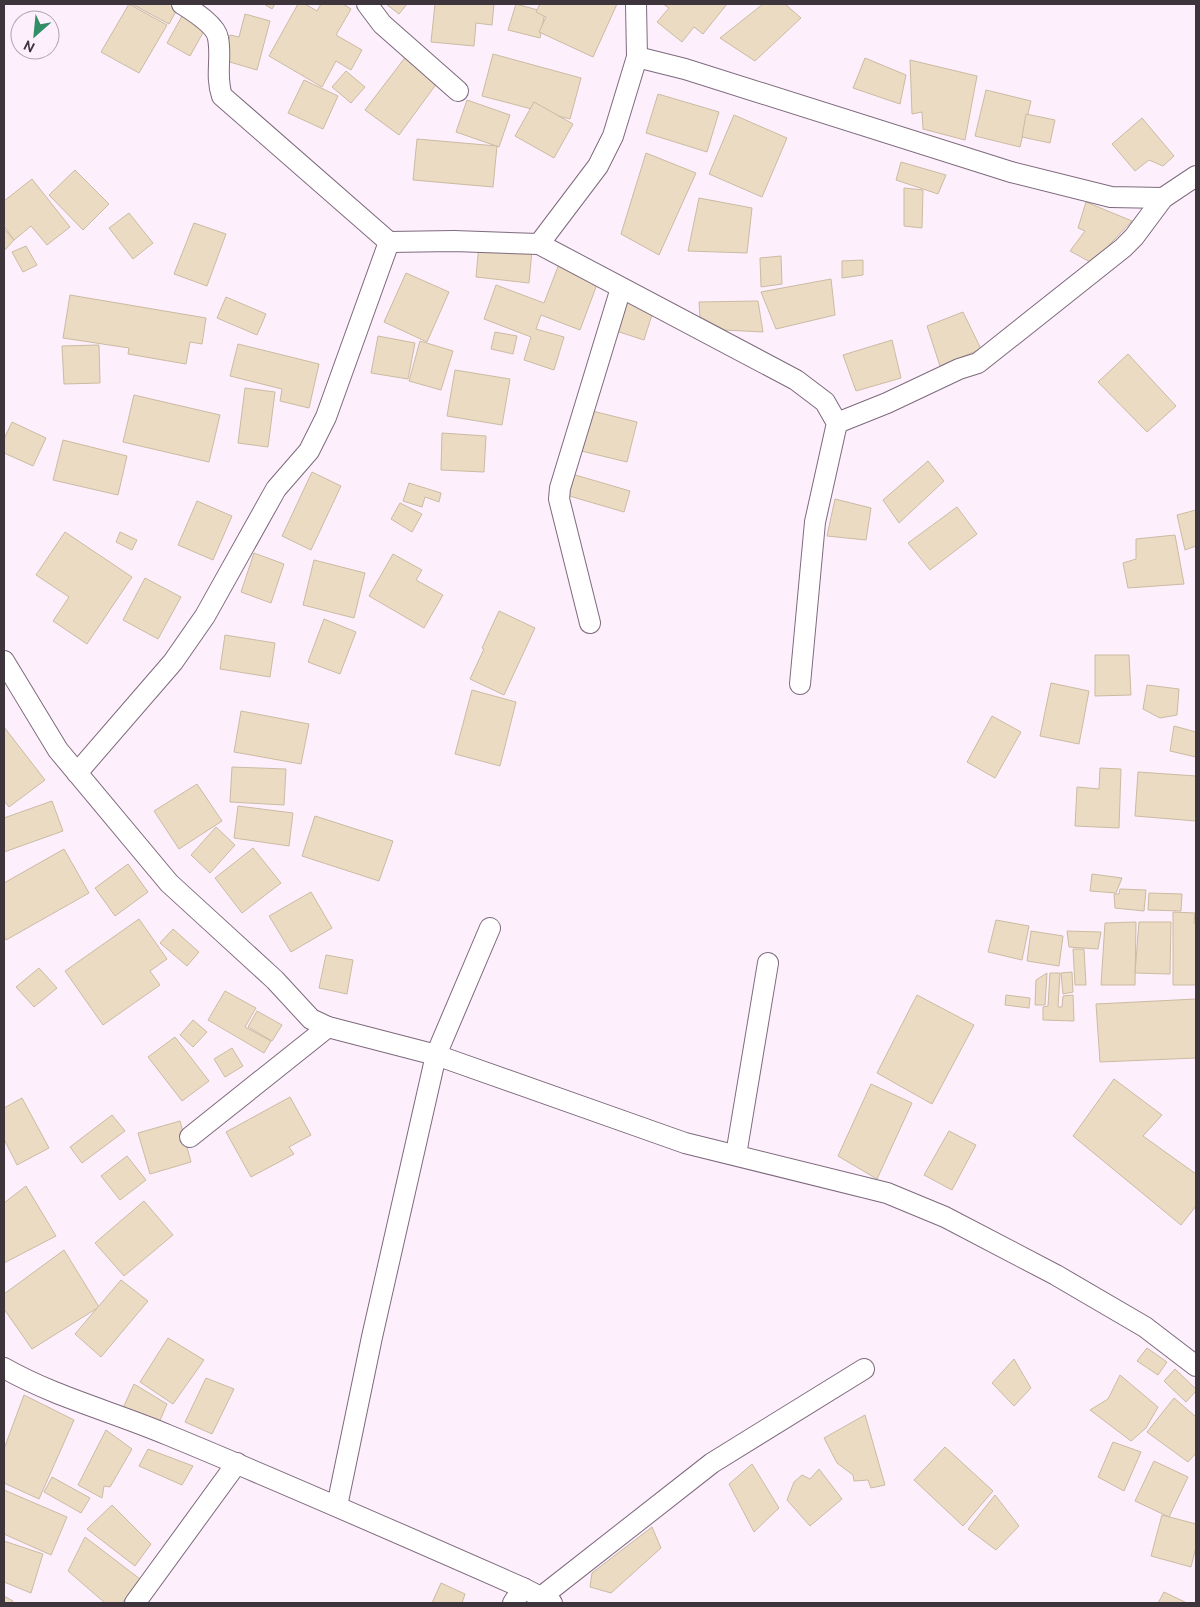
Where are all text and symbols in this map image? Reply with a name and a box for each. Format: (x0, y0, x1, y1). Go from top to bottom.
north arrow (10, 10, 60, 60)
text: N (21, 37, 37, 56)

